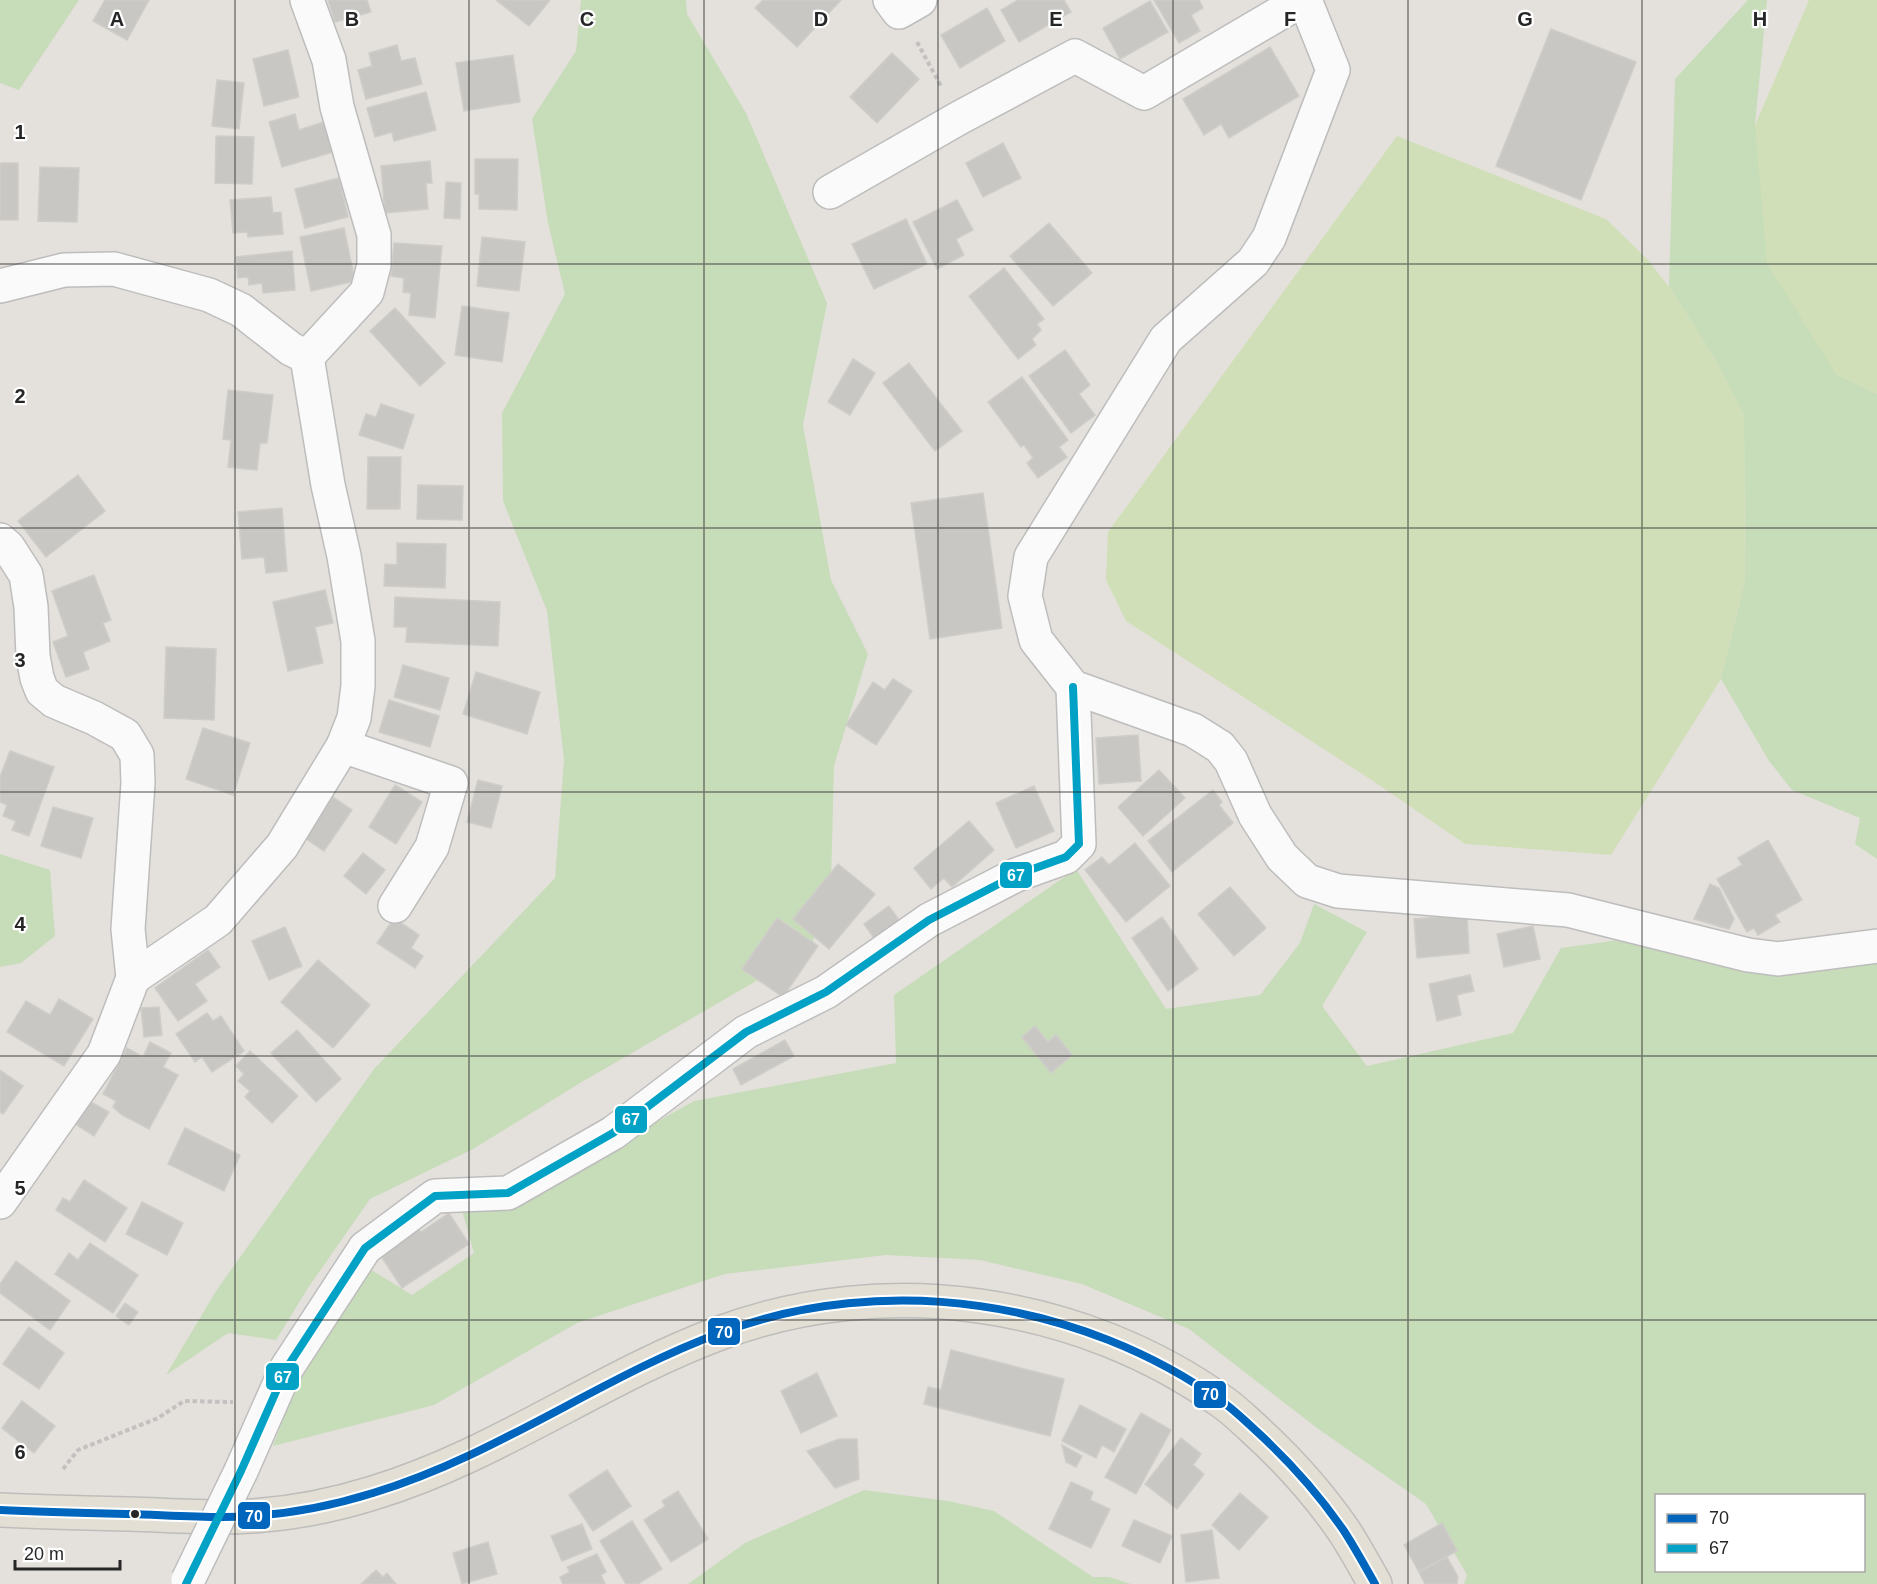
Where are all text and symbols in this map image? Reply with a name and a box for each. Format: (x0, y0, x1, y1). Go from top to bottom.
text: A (110, 8, 124, 30)
text: B (345, 8, 359, 30)
text: C (580, 8, 594, 30)
text: D (814, 8, 828, 30)
text: E (1049, 8, 1063, 30)
text: F (1284, 8, 1296, 30)
text: G (1517, 8, 1533, 30)
text: H (1753, 8, 1767, 30)
text: 1 (14, 121, 26, 143)
text: 2 (14, 385, 26, 407)
text: 3 (14, 649, 26, 671)
line badge: 67 (999, 861, 1033, 889)
text: 67 (1007, 867, 1025, 884)
text: 4 (14, 913, 26, 935)
line badge: 67 (614, 1105, 648, 1134)
text: 67 (622, 1111, 640, 1128)
text: 5 (14, 1177, 26, 1199)
line badge: 70 (707, 1317, 741, 1346)
text: 70 (715, 1324, 733, 1341)
line badge: 67 (265, 1362, 300, 1391)
text: 67 (274, 1369, 292, 1386)
line badge: 70 (1193, 1380, 1227, 1409)
text: 70 (1201, 1386, 1219, 1403)
text: 6 (14, 1441, 26, 1463)
legend (1655, 1494, 1865, 1572)
line badge: 70 (237, 1501, 271, 1530)
unlabelled marker (129, 1508, 141, 1520)
text: 70 (245, 1508, 263, 1525)
text: 70 (1709, 1508, 1729, 1528)
scale bar (15, 1533, 120, 1571)
text: 67 (1709, 1538, 1729, 1558)
text: 20 m (24, 1544, 64, 1564)

